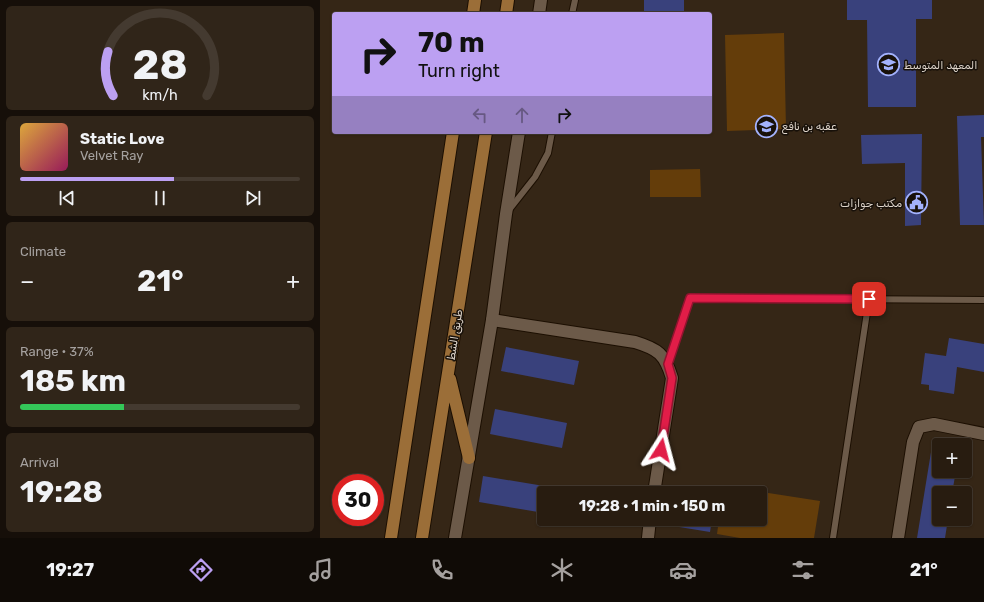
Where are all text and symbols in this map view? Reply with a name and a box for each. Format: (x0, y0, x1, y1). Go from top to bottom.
text: 70 m (418, 26, 485, 59)
icon: right (352, 28, 404, 80)
text: 28 (132, 40, 188, 89)
school or university icon: المعهد المتوسط (876, 52, 902, 78)
place label: المعهد المتوسط (904, 59, 977, 73)
text: Turn right (418, 60, 500, 82)
text: km/h (142, 87, 178, 104)
icon: left (469, 104, 491, 126)
icon: ahead (511, 104, 533, 126)
icon: right (553, 104, 575, 126)
school or university icon: عقبه بن نافع (754, 113, 780, 139)
place label: عقبه بن نافع (782, 120, 837, 135)
text: Static Love (80, 130, 164, 148)
text: Velvet Ray (80, 148, 143, 163)
icon: previous (56, 187, 78, 209)
icon: pause (149, 187, 171, 209)
icon: next (242, 187, 264, 209)
public building icon: مكتب جوازات (904, 190, 930, 216)
place label: مكتب جوازات (840, 197, 902, 211)
text: Climate (20, 244, 66, 259)
text: 21° (137, 263, 184, 299)
text: − (20, 268, 34, 295)
text: + (286, 268, 300, 295)
pin (852, 282, 886, 316)
icon: arrive (858, 288, 880, 310)
street label: طريق الشط (445, 308, 466, 361)
text: Range · 37% (20, 344, 94, 359)
text: 185 km (20, 363, 126, 399)
position arrow (640, 429, 682, 471)
map controls (932, 438, 972, 526)
button: + (932, 438, 972, 478)
text: Arrival (20, 455, 59, 470)
text: 19:28 (20, 474, 103, 510)
speed limit sign: 30 (332, 474, 384, 526)
button: − (932, 486, 972, 526)
text: 19:28 · 1 min · 150 m (579, 497, 725, 515)
icon: directions (187, 556, 215, 584)
icon: music (307, 556, 335, 584)
icon: phone (428, 556, 456, 584)
icon: climate (548, 556, 576, 584)
icon: car (669, 556, 697, 584)
icon: filters (789, 556, 817, 584)
text: 19:27 (46, 559, 94, 581)
text: 21° (910, 559, 938, 581)

